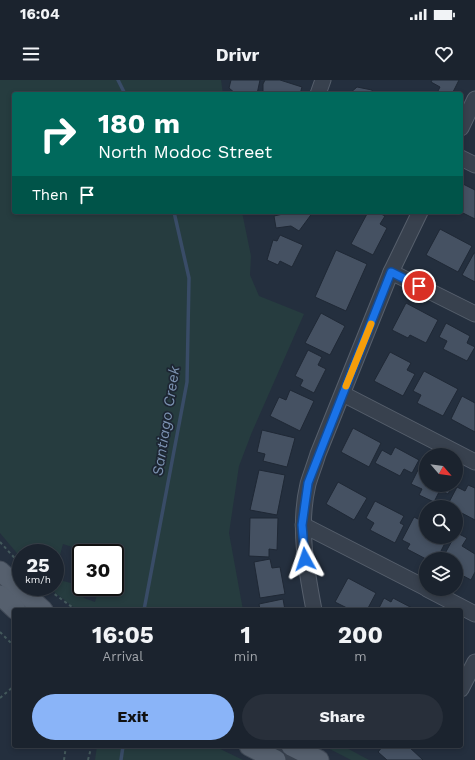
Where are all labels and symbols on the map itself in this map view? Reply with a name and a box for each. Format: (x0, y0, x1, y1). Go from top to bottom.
pin (402, 269, 436, 303)
water label: Santiago Creek (148, 364, 184, 477)
north arrow (419, 448, 463, 492)
position arrow (284, 538, 326, 580)
speed limit sign: 30 (72, 544, 124, 596)

